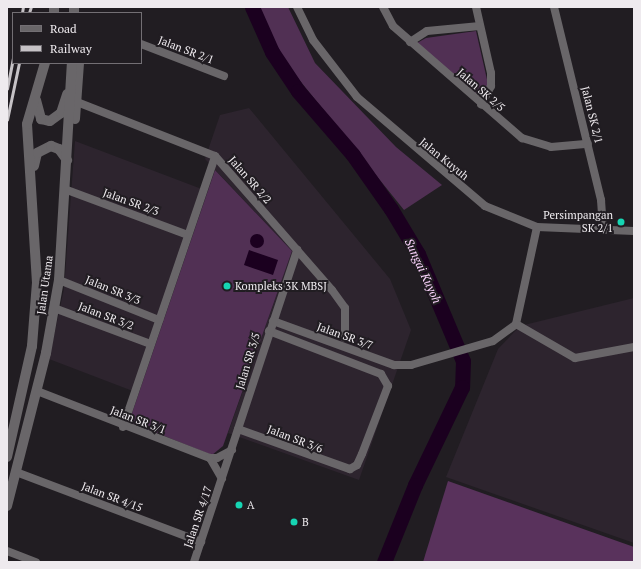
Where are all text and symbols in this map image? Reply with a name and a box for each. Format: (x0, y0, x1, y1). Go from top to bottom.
legend (12, 12, 142, 64)
text: Road (50, 21, 77, 36)
street label: Jalan SR 2/1 (156, 33, 216, 67)
text: Railway (50, 41, 92, 56)
street label: Jalan SK 2/5 (455, 66, 507, 114)
street label: Jalan SK 2/1 (579, 85, 605, 145)
street label: Jalan Kuyuh (417, 135, 471, 183)
street label: Jalan SR 2/2 (226, 154, 274, 206)
street label: Jalan SR 2/3 (101, 186, 161, 218)
place label: Persimpangan SK 2/1 (543, 209, 613, 235)
marker: Persimpangan SK 2/1 (616, 217, 626, 227)
water label: Sungai Kuyoh (402, 236, 444, 306)
street label: Jalan Utama (34, 255, 56, 315)
street label: Jalan SR 3/3 (83, 273, 143, 307)
place label: Kompleks 3K MBSJ (235, 279, 327, 293)
marker: Kompleks 3K MBSJ (222, 281, 232, 291)
street label: Jalan SR 3/2 (76, 299, 136, 333)
street label: Jalan SR 3/7 (315, 320, 375, 352)
street label: Jalan SR 3/5 (233, 331, 263, 391)
street label: Jalan SR 3/1 (108, 403, 168, 437)
street label: Jalan SR 3/6 (265, 422, 325, 456)
street label: Jalan SR 4/15 (80, 479, 144, 515)
street label: Jalan SR 4/17 (181, 484, 215, 550)
place label: A (247, 498, 255, 512)
marker: A (234, 500, 244, 510)
place label: B (302, 515, 309, 529)
marker: B (289, 517, 299, 527)

